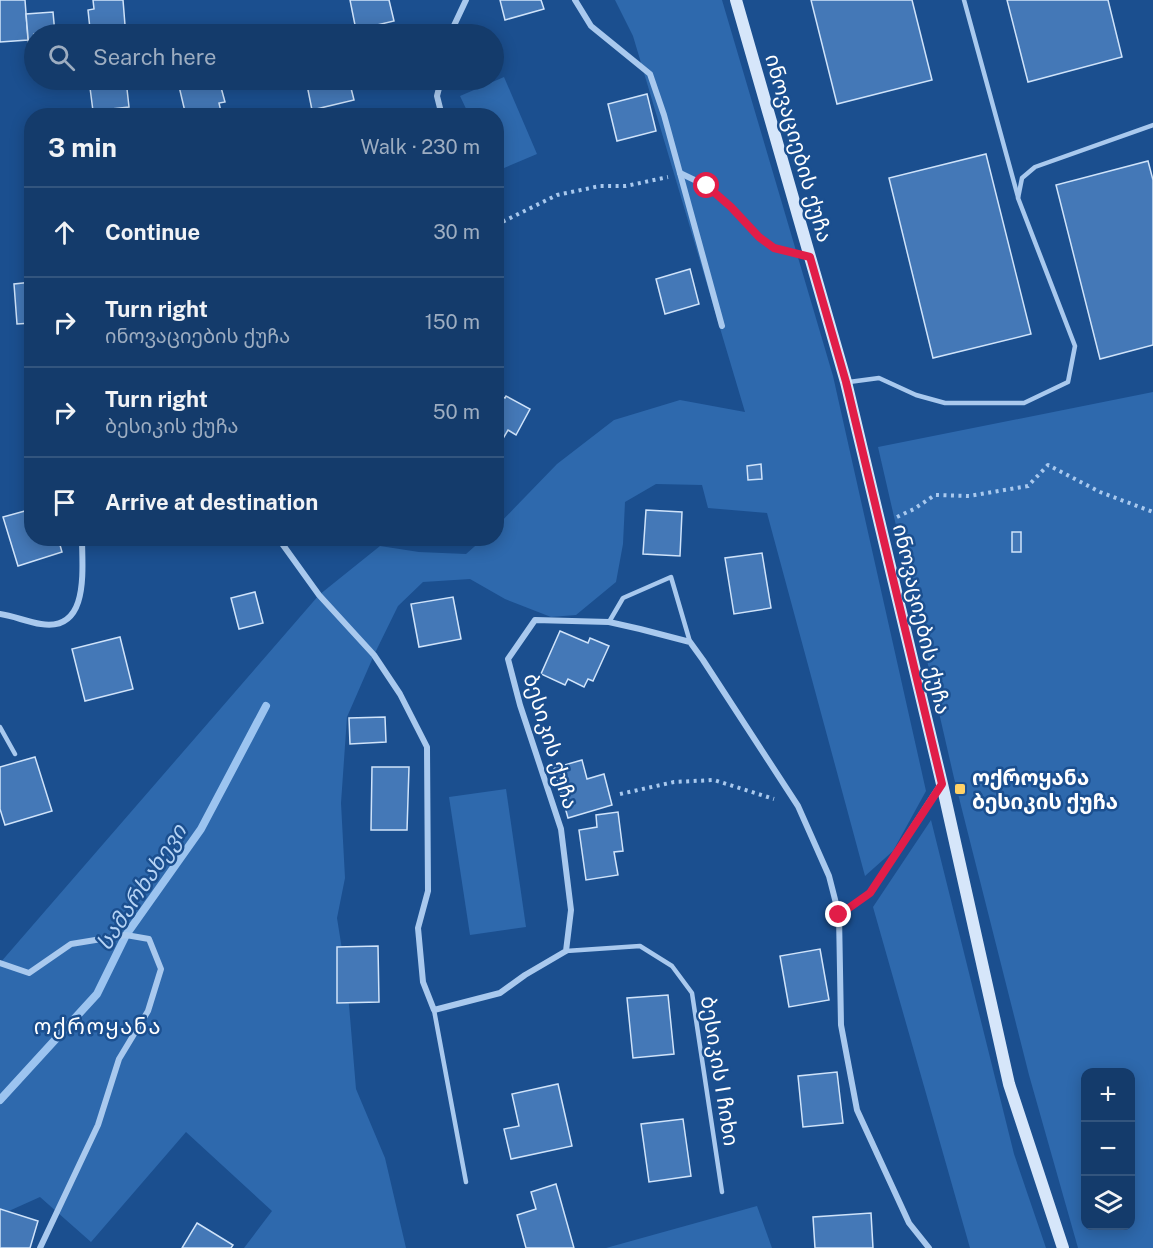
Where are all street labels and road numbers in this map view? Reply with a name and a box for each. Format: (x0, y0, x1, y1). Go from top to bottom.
street label: ინოვაციების ქუჩა (760, 51, 838, 245)
street label: ინოვაციების ქუჩა (888, 521, 956, 717)
street label: ბესიკის ქუჩა (519, 670, 583, 812)
street label: ბესიკის I ჩიხი (696, 994, 744, 1148)

